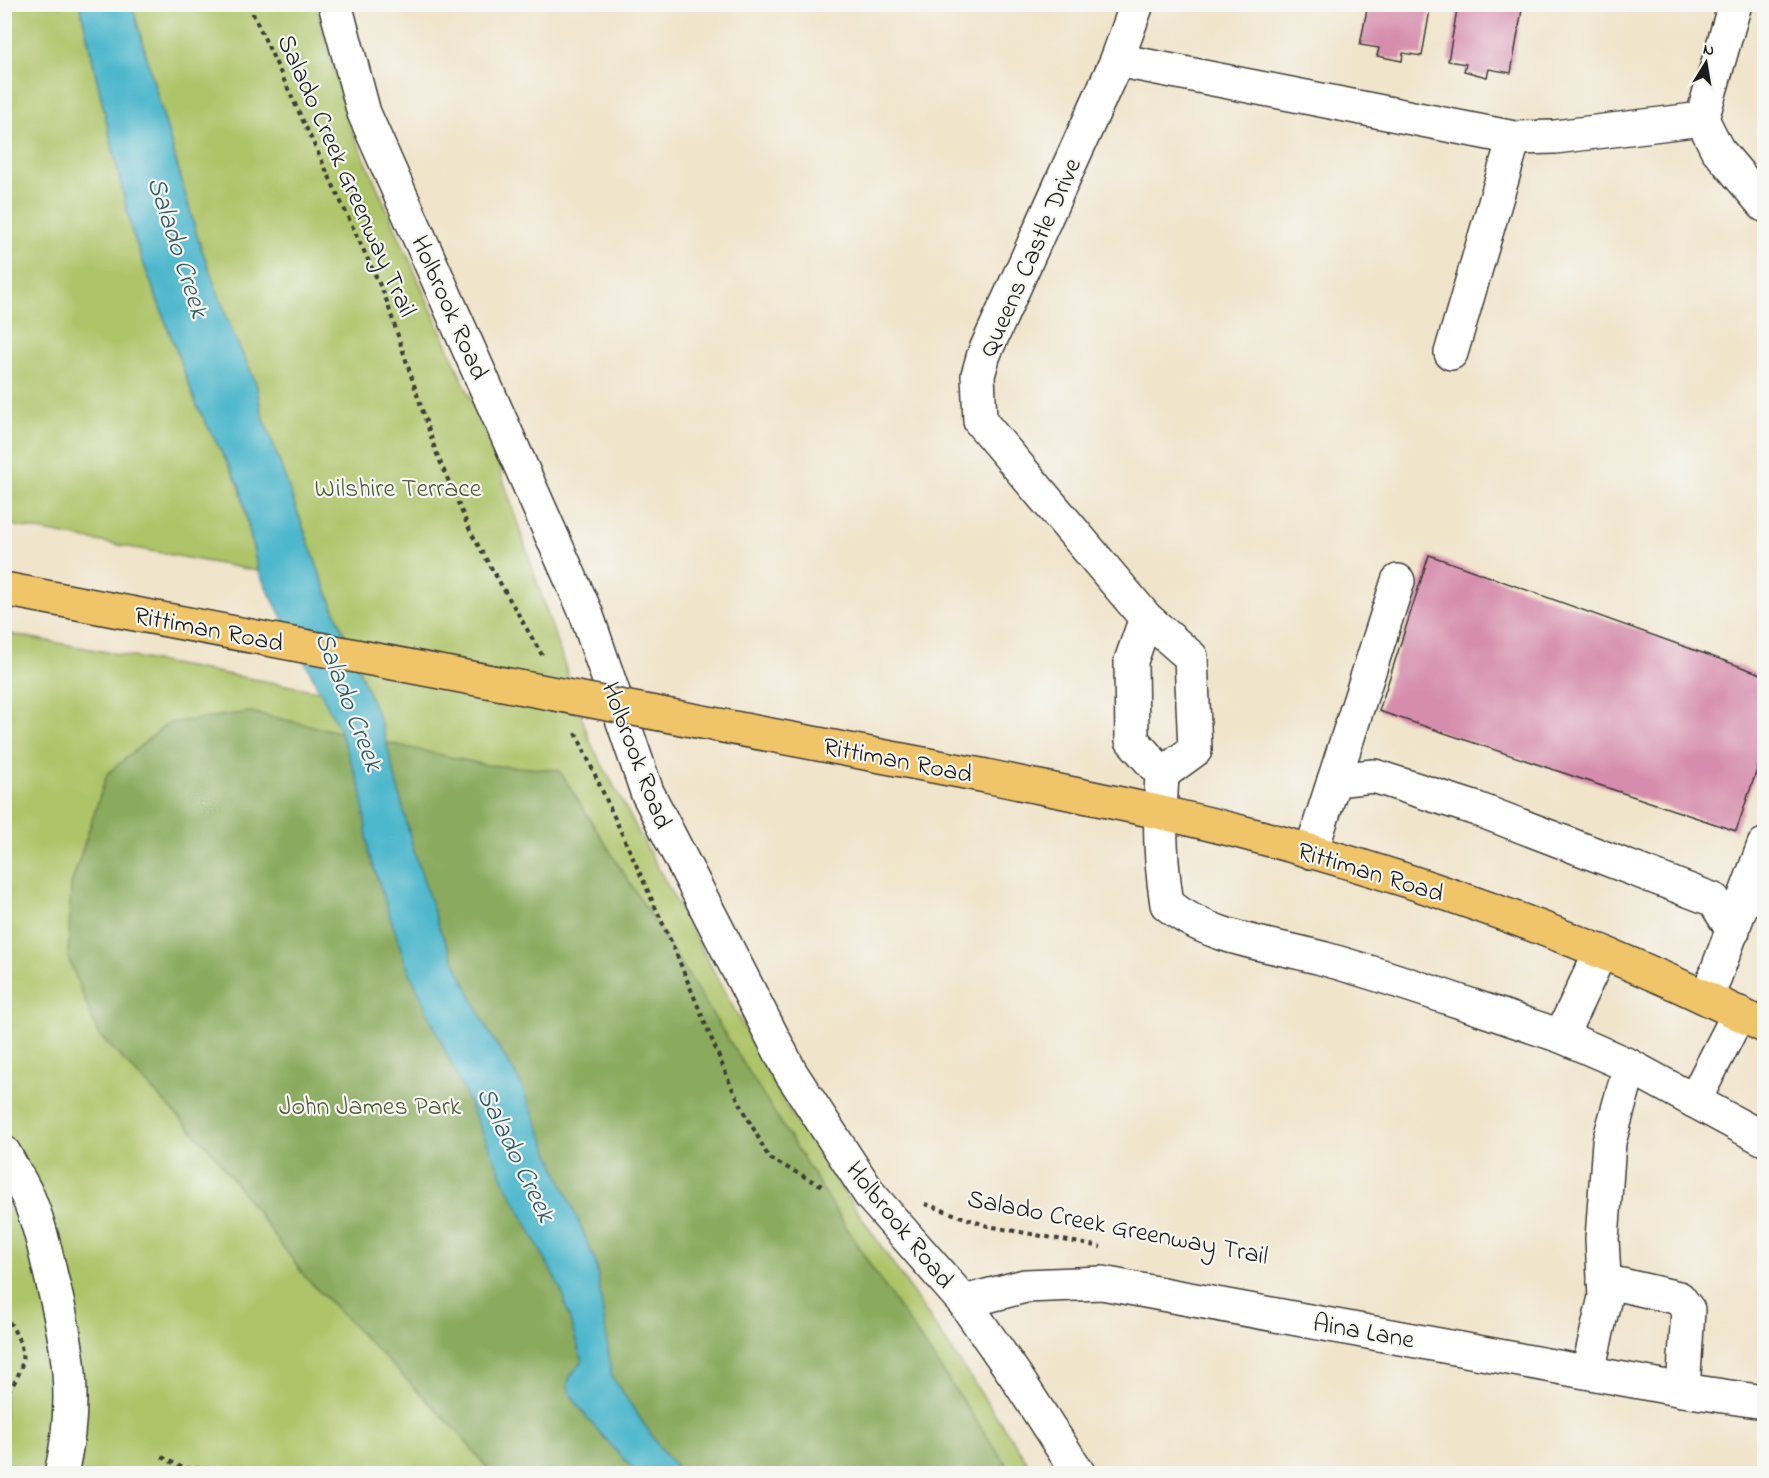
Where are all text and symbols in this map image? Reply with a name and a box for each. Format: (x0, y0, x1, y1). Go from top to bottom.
street label: Salado Creek Greenway Trail (266, 29, 425, 324)
north arrow (1676, 33, 1736, 93)
text: N (1701, 37, 1716, 63)
street label: Queens Castle Drive (971, 152, 1093, 364)
water label: Salado Creek (135, 172, 218, 324)
street label: Holbrook Road (399, 230, 497, 387)
park label: Wilshire Terrace (315, 471, 482, 509)
street label: Rittiman Road (131, 598, 287, 664)
water label: Salado Creek (303, 627, 392, 778)
street label: Holbrook Road (590, 677, 681, 835)
street label: Rittiman Road (820, 729, 976, 795)
street label: Rittiman Road (1292, 834, 1448, 914)
water label: Salado Creek (465, 1081, 565, 1230)
park label: John James Park (279, 1089, 462, 1127)
street label: Holbrook Road (835, 1154, 962, 1298)
street label: Salado Creek Greenway Trail (964, 1181, 1271, 1277)
street label: Aina Lane (1310, 1305, 1417, 1361)

